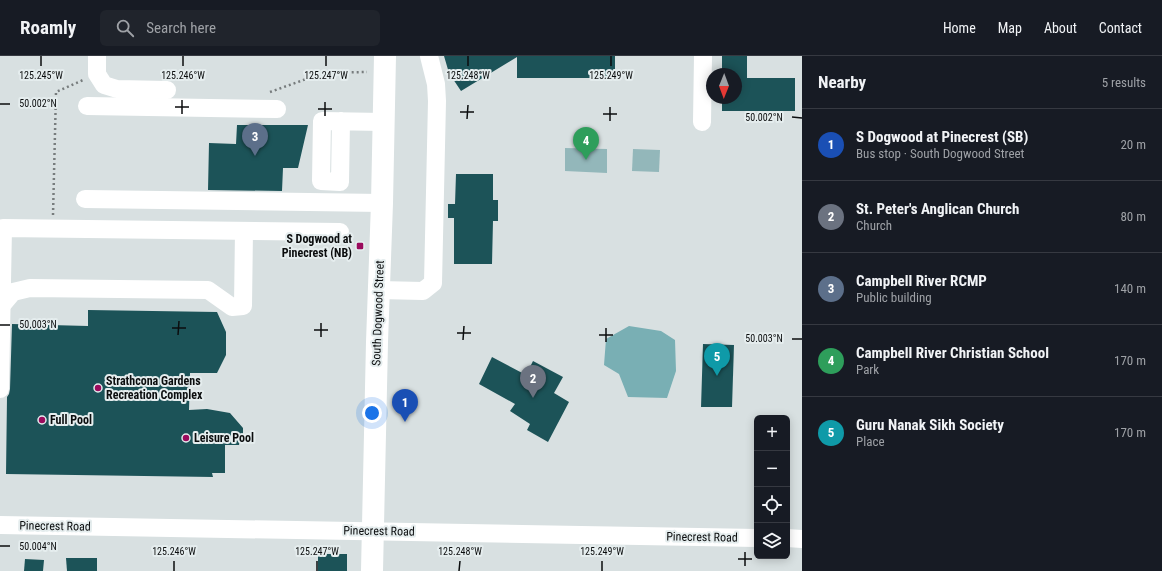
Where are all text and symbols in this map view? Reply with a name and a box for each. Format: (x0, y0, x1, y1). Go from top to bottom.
search box (100, 10, 380, 46)
text: Roamly (20, 16, 76, 39)
icon: search (114, 17, 136, 39)
text: Search here (146, 19, 216, 37)
text: Home (943, 20, 976, 36)
text: Map (998, 20, 1022, 36)
text: About (1044, 20, 1077, 36)
text: Contact (1099, 20, 1142, 36)
north arrow (706, 68, 742, 104)
text: 125.245°W (19, 70, 63, 81)
text: 125.246°W (161, 70, 205, 81)
text: 125.247°W (304, 70, 348, 81)
text: 125.248°W (446, 70, 490, 81)
text: 125.249°W (589, 70, 633, 81)
text: Nearby (818, 72, 866, 92)
text: 5 results (1102, 75, 1146, 90)
text: 50.002°N (19, 98, 57, 109)
text: 50.002°N (745, 112, 783, 123)
pin: 3 (242, 123, 268, 156)
pin: 4 (573, 127, 599, 160)
text: S Dogwood at Pinecrest (SB) (856, 128, 1028, 146)
text: 1 (828, 137, 834, 152)
text: 20 m (1120, 137, 1146, 152)
text: Bus stop · South Dogwood Street (856, 146, 1024, 161)
text: St. Peter's Anglican Church (856, 200, 1019, 218)
text: 2 (828, 209, 834, 224)
text: 80 m (1120, 209, 1146, 224)
text: Church (856, 218, 892, 233)
place label: S Dogwood at Pinecrest (NB) (282, 232, 352, 260)
marker: S Dogwood at Pinecrest (NB) (355, 241, 365, 251)
street label: South Dogwood Street (369, 260, 387, 366)
text: Campbell River RCMP (856, 272, 987, 290)
text: 3 (828, 281, 834, 296)
text: 140 m (1114, 281, 1146, 296)
text: Public building (856, 290, 932, 305)
text: 50.003°N (19, 319, 57, 330)
text: 50.003°N (745, 333, 783, 344)
pin: 5 (704, 343, 730, 376)
text: Campbell River Christian School (856, 344, 1049, 362)
text: 4 (828, 353, 834, 368)
text: 170 m (1114, 353, 1146, 368)
text: Park (856, 362, 879, 377)
pin: 2 (520, 365, 546, 398)
place label: Strathcona Gardens Recreation Complex (106, 374, 203, 402)
marker: Strathcona Gardens Recreation Complex (93, 383, 103, 393)
pin: 1 (392, 389, 418, 422)
your location (362, 403, 382, 423)
place label: Full Pool (50, 413, 92, 427)
marker: Full Pool (37, 415, 47, 425)
map controls (754, 415, 790, 559)
button: + (754, 415, 790, 451)
text: Guru Nanak Sikh Society (856, 416, 1004, 434)
text: 5 (828, 425, 834, 440)
text: 170 m (1114, 425, 1146, 440)
place label: Leisure Pool (194, 431, 254, 445)
marker: Leisure Pool (181, 433, 191, 443)
text: Place (856, 434, 885, 449)
button: − (754, 451, 790, 487)
button: locate (754, 487, 790, 523)
street label: Pinecrest Road (19, 518, 91, 534)
street label: Pinecrest Road (343, 523, 415, 539)
button: layers (754, 523, 790, 559)
street label: Pinecrest Road (666, 529, 738, 545)
text: 50.004°N (19, 541, 57, 552)
text: 125.246°W (152, 546, 196, 557)
text: 125.247°W (295, 546, 339, 557)
text: 125.248°W (438, 546, 482, 557)
text: 125.249°W (580, 546, 624, 557)

